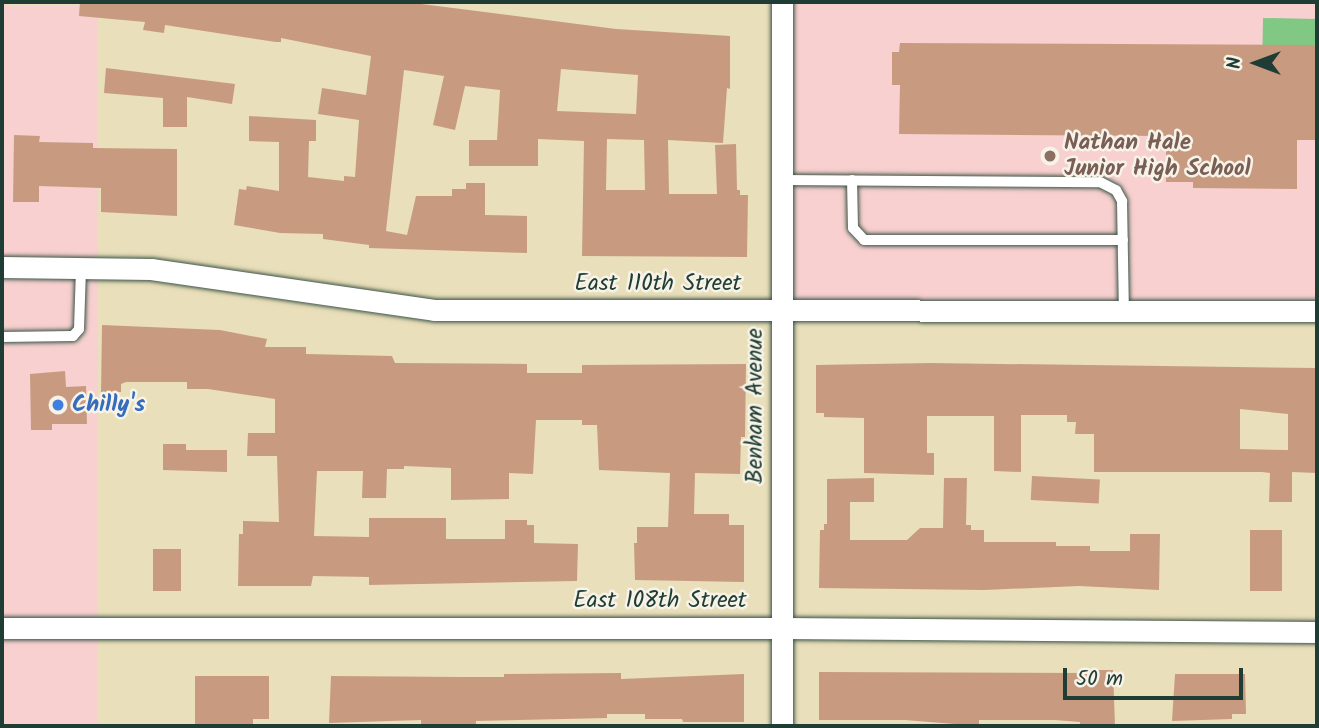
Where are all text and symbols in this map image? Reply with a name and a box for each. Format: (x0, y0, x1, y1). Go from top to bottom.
north arrow (1221, 28, 1291, 98)
text: N (1220, 57, 1250, 69)
place label: Nathan Hale Junior High School (1064, 129, 1251, 183)
marker: Nathan Hale Junior High School (1042, 148, 1058, 164)
street label: East 110th Street (575, 270, 741, 298)
street label: Benham Avenue (742, 328, 770, 484)
place label: Chilly's (72, 391, 145, 419)
marker: Chilly's (50, 397, 66, 413)
street label: East 108th Street (573, 587, 747, 615)
scale bar (1067, 654, 1247, 698)
text: 50 m (1076, 663, 1123, 696)

